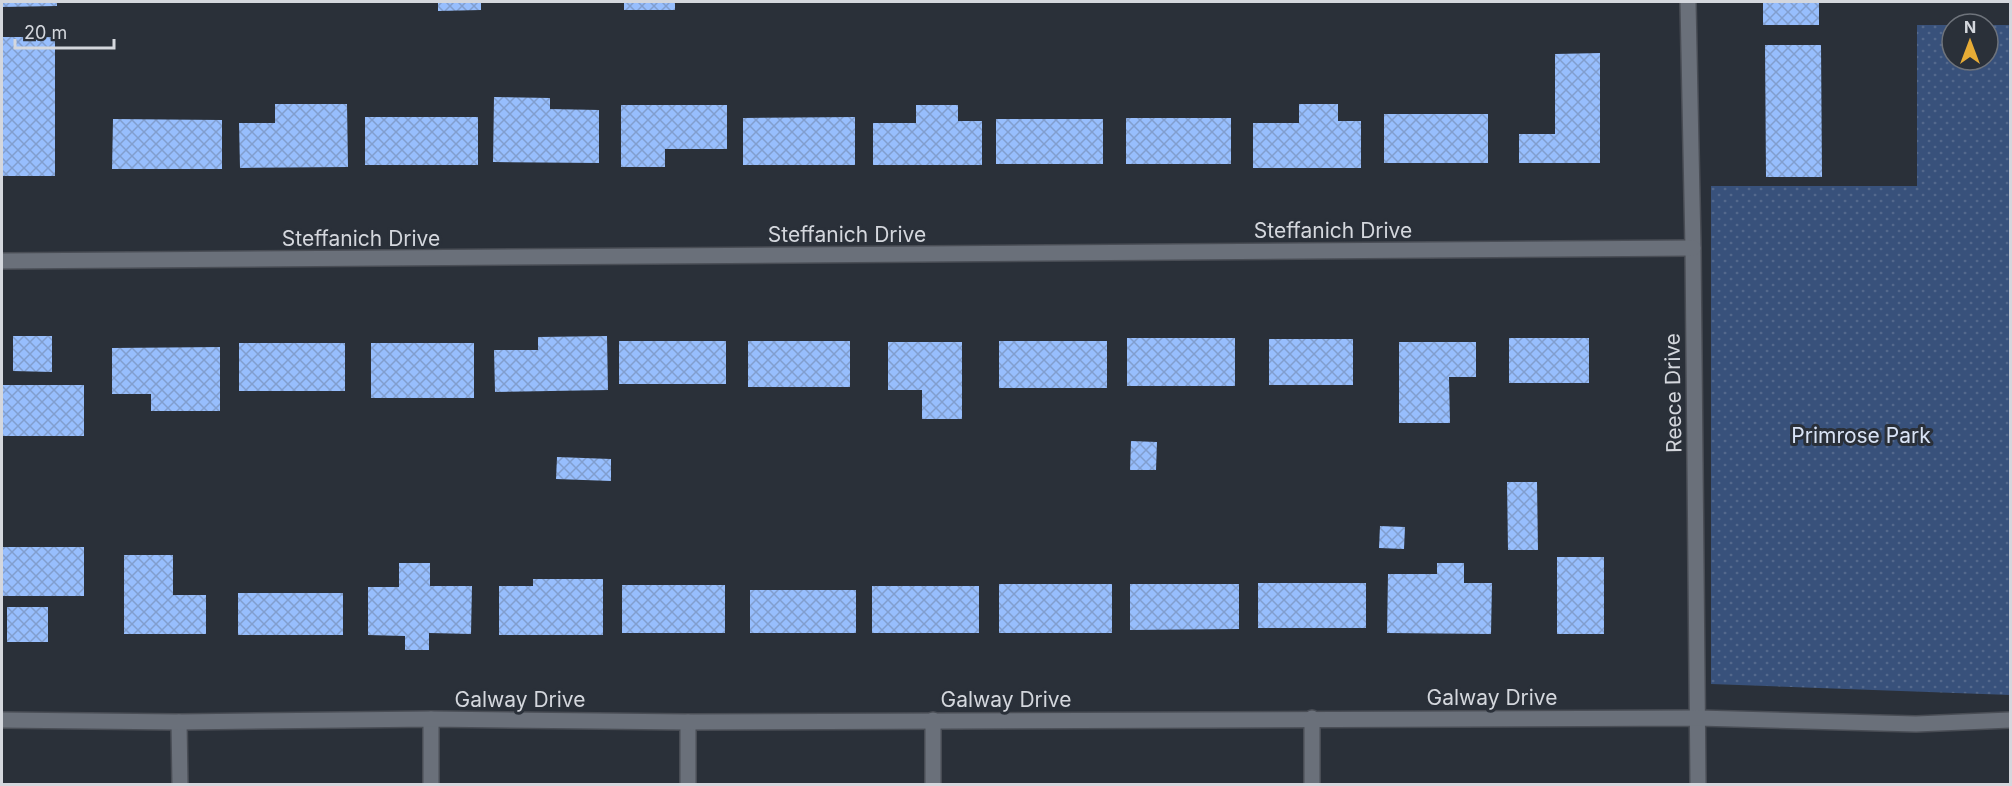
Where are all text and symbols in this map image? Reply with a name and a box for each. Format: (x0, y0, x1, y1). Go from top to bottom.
scale bar (15, 12, 114, 50)
north arrow (1940, 12, 2000, 72)
text: N (1964, 17, 1976, 37)
text: 20 m (24, 22, 67, 43)
street label: Steffanich Drive (1254, 218, 1412, 243)
street label: Steffanich Drive (768, 222, 926, 247)
street label: Steffanich Drive (282, 226, 440, 251)
street label: Reece Drive (1659, 333, 1687, 453)
park label: Primrose Park (1791, 423, 1931, 448)
street label: Galway Drive (1426, 685, 1558, 710)
street label: Galway Drive (454, 687, 586, 712)
street label: Galway Drive (940, 687, 1072, 712)

